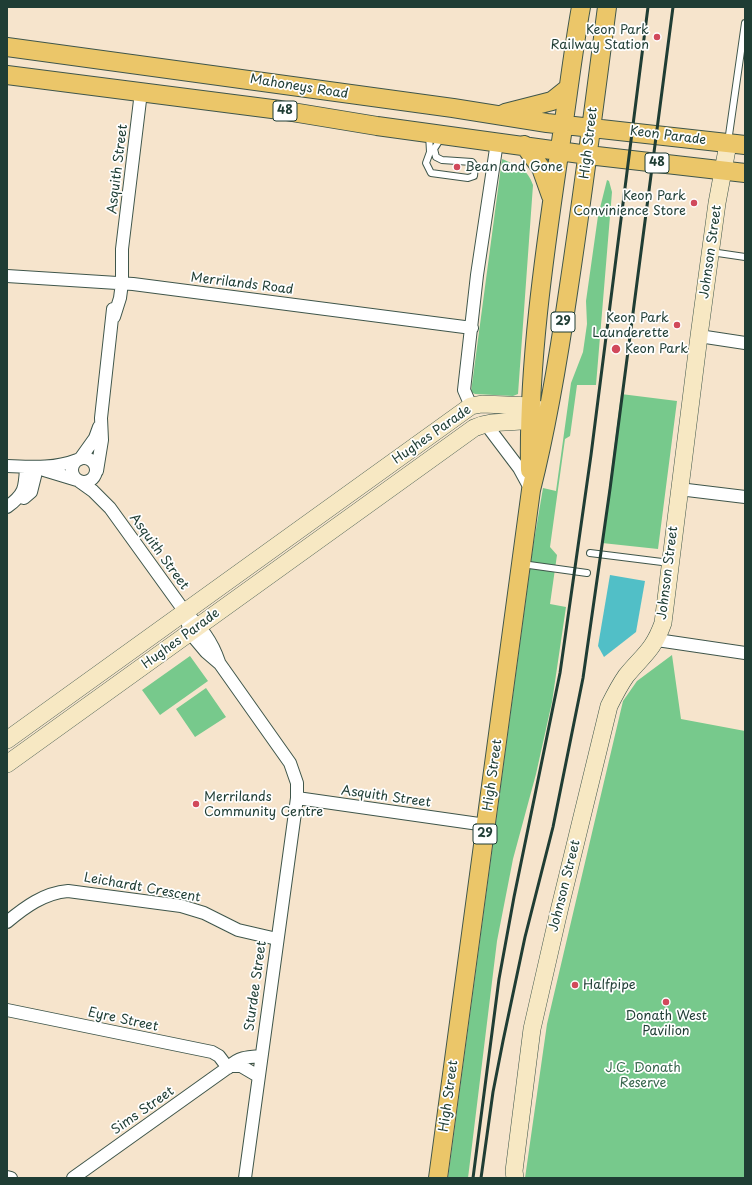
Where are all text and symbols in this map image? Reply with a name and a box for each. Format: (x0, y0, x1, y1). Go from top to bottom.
place label: Keon Park Railway Station (550, 22, 649, 53)
marker: Keon Park Railway Station (652, 32, 662, 42)
street label: Mahoneys Road (249, 72, 349, 102)
road number: 48 (273, 101, 297, 121)
street label: High Street (577, 106, 601, 180)
street label: Asquith Street (105, 123, 131, 215)
street label: Keon Parade (629, 124, 707, 148)
road number: 48 (645, 153, 669, 173)
place label: Bean and Gone (465, 159, 563, 175)
marker: Bean and Gone (452, 162, 462, 172)
place label: Keon Park Convinience Store (573, 188, 686, 219)
marker: Keon Park Convinience Store (689, 198, 699, 208)
street label: Johnson Street (697, 204, 725, 300)
street label: Merrilands Road (190, 270, 294, 298)
place label: Keon Park Launderette (592, 310, 669, 341)
road number: 29 (551, 312, 575, 332)
marker: Keon Park Launderette (672, 320, 682, 330)
place label: Keon Park (625, 341, 688, 357)
marker: Keon Park (610, 343, 622, 355)
street label: Hughes Parade (390, 402, 474, 468)
street label: Asquith Street (126, 511, 192, 593)
street label: Johnson Street (655, 525, 681, 621)
street label: Hughes Parade (139, 606, 223, 672)
street label: High Street (480, 738, 506, 812)
street label: Asquith Street (340, 783, 432, 811)
place label: Merrilands Community Centre (204, 789, 323, 820)
marker: Merrilands Community Centre (191, 799, 201, 809)
road number: 29 (473, 824, 497, 844)
street label: Johnson Street (546, 838, 584, 934)
street label: Leichardt Crescent (82, 870, 202, 906)
street label: Sturdee Street (242, 940, 270, 1032)
place label: Halfpipe (583, 977, 636, 993)
marker: Halfpipe (570, 980, 580, 990)
marker: Donath West Pavilion (661, 997, 671, 1007)
street label: Eyre Street (86, 1005, 160, 1035)
place label: Donath West Pavilion (625, 1008, 707, 1039)
street label: High Street (436, 1059, 462, 1133)
park label: J.C. Donath Reserve (605, 1060, 681, 1091)
street label: Sims Street (109, 1084, 177, 1138)

